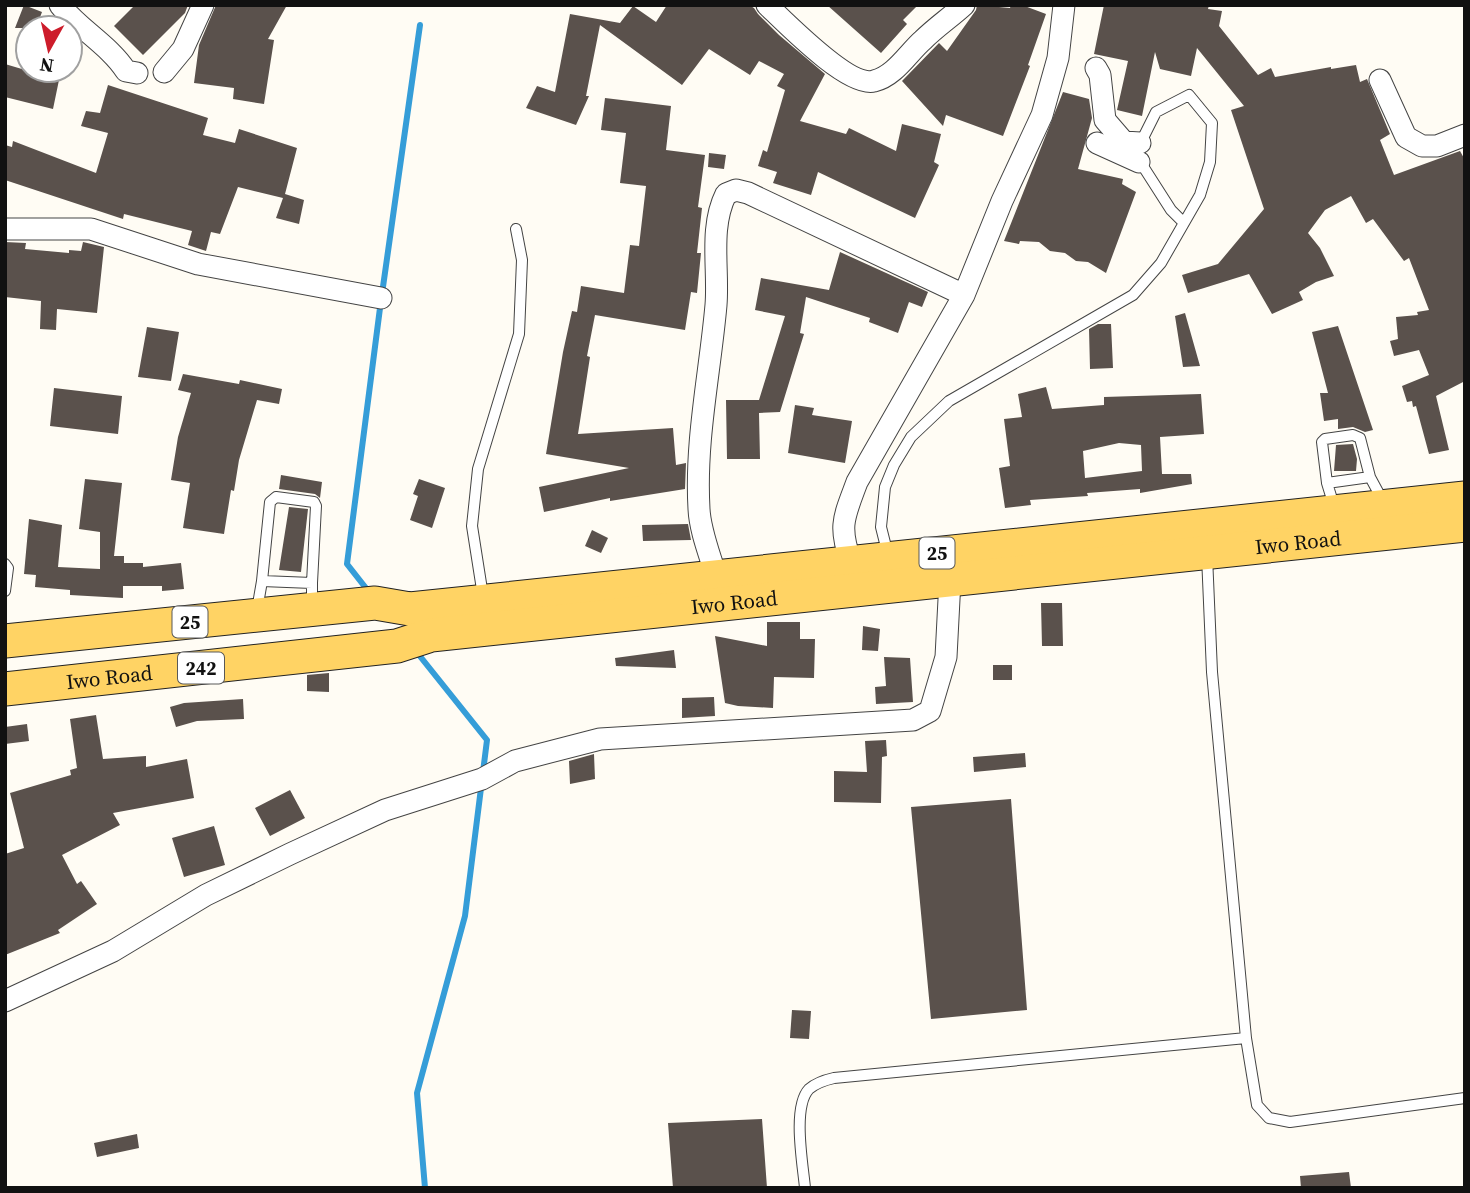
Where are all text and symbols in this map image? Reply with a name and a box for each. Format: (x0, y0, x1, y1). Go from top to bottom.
north arrow (14, 14, 84, 84)
text: N (38, 52, 55, 80)
street label: Iwo Road (1253, 523, 1343, 561)
road number: 25 (920, 538, 954, 568)
street label: Iwo Road (690, 583, 779, 621)
road number: 25 (172, 607, 208, 638)
road number: 242 (178, 652, 224, 684)
street label: Iwo Road (65, 658, 154, 696)

